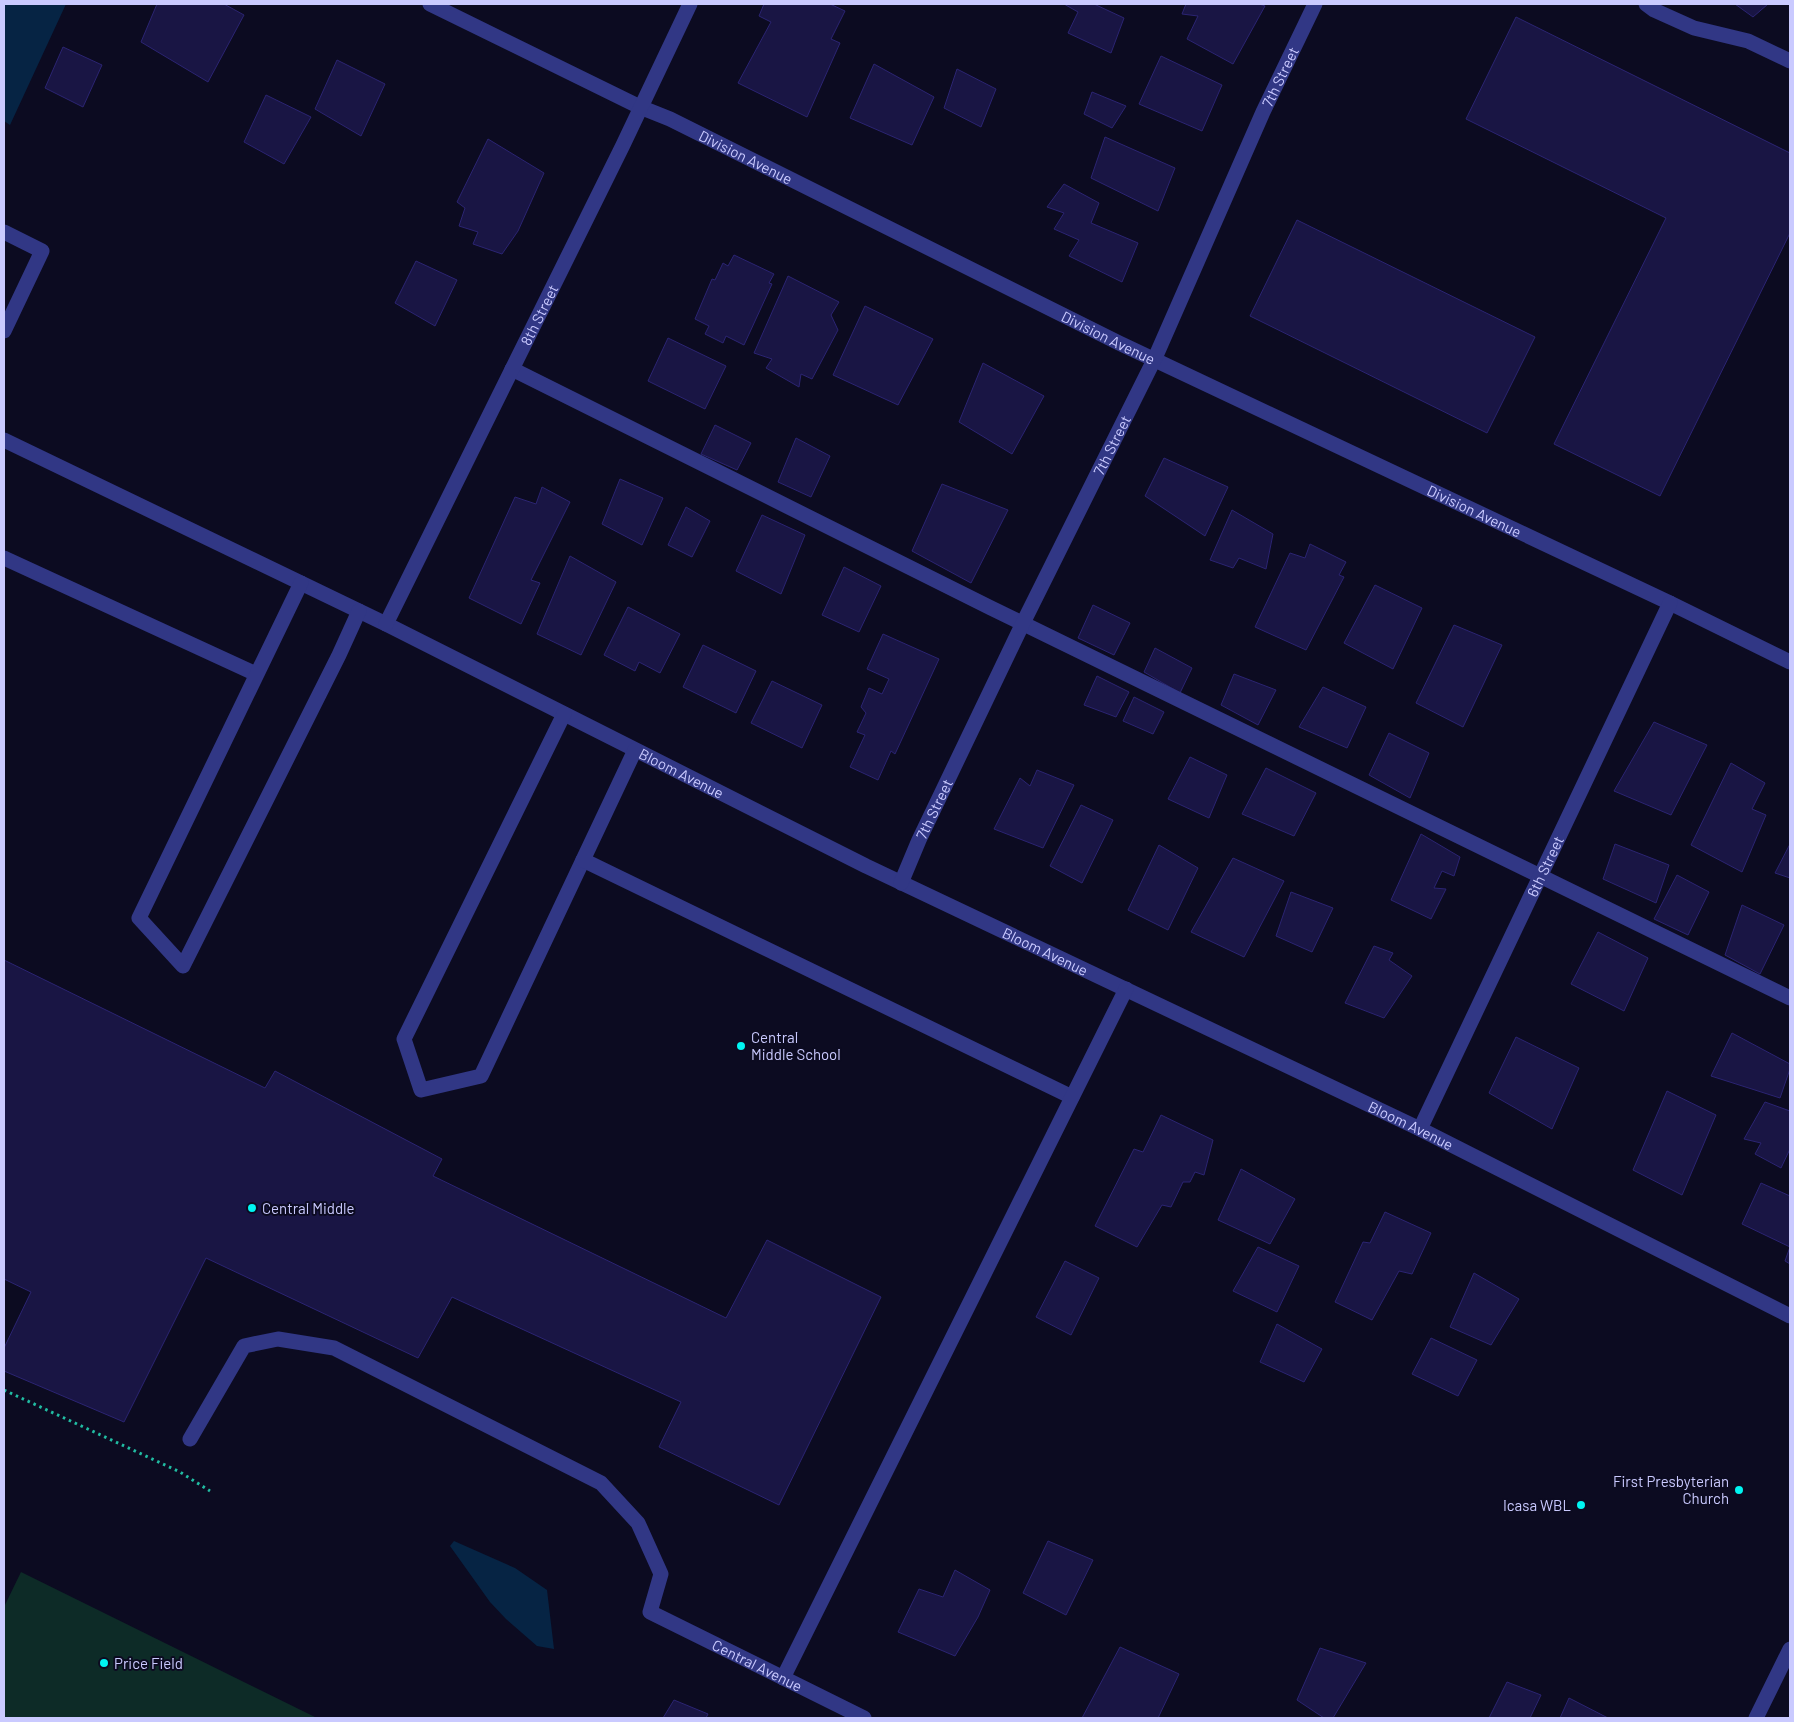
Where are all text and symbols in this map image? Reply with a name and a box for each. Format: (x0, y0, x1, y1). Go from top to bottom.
street label: 7th Street (1258, 44, 1302, 110)
street label: Division Avenue (696, 126, 796, 188)
street label: 8th Street (516, 281, 562, 348)
street label: Division Avenue (1059, 307, 1158, 368)
street label: 7th Street (1089, 412, 1134, 478)
street label: Division Avenue (1424, 481, 1524, 541)
street label: Bloom Avenue (636, 744, 727, 802)
street label: 7th Street (912, 776, 956, 842)
street label: 6th Street (1523, 833, 1567, 900)
street label: Bloom Avenue (1000, 923, 1091, 979)
place label: Central Middle School (751, 1028, 841, 1063)
marker: Central Middle School (735, 1040, 747, 1052)
street label: Bloom Avenue (1366, 1097, 1457, 1153)
place label: Central Middle (262, 1199, 355, 1217)
marker: Central Middle (246, 1202, 258, 1214)
place label: First Presbyterian Church (1613, 1472, 1729, 1507)
marker: First Presbyterian Church (1733, 1484, 1745, 1496)
place label: Icasa WBL (1503, 1496, 1571, 1514)
marker: Icasa WBL (1575, 1499, 1587, 1511)
street label: Central Avenue (710, 1635, 805, 1695)
place label: Price Field (114, 1654, 183, 1672)
marker: Price Field (98, 1657, 110, 1669)

